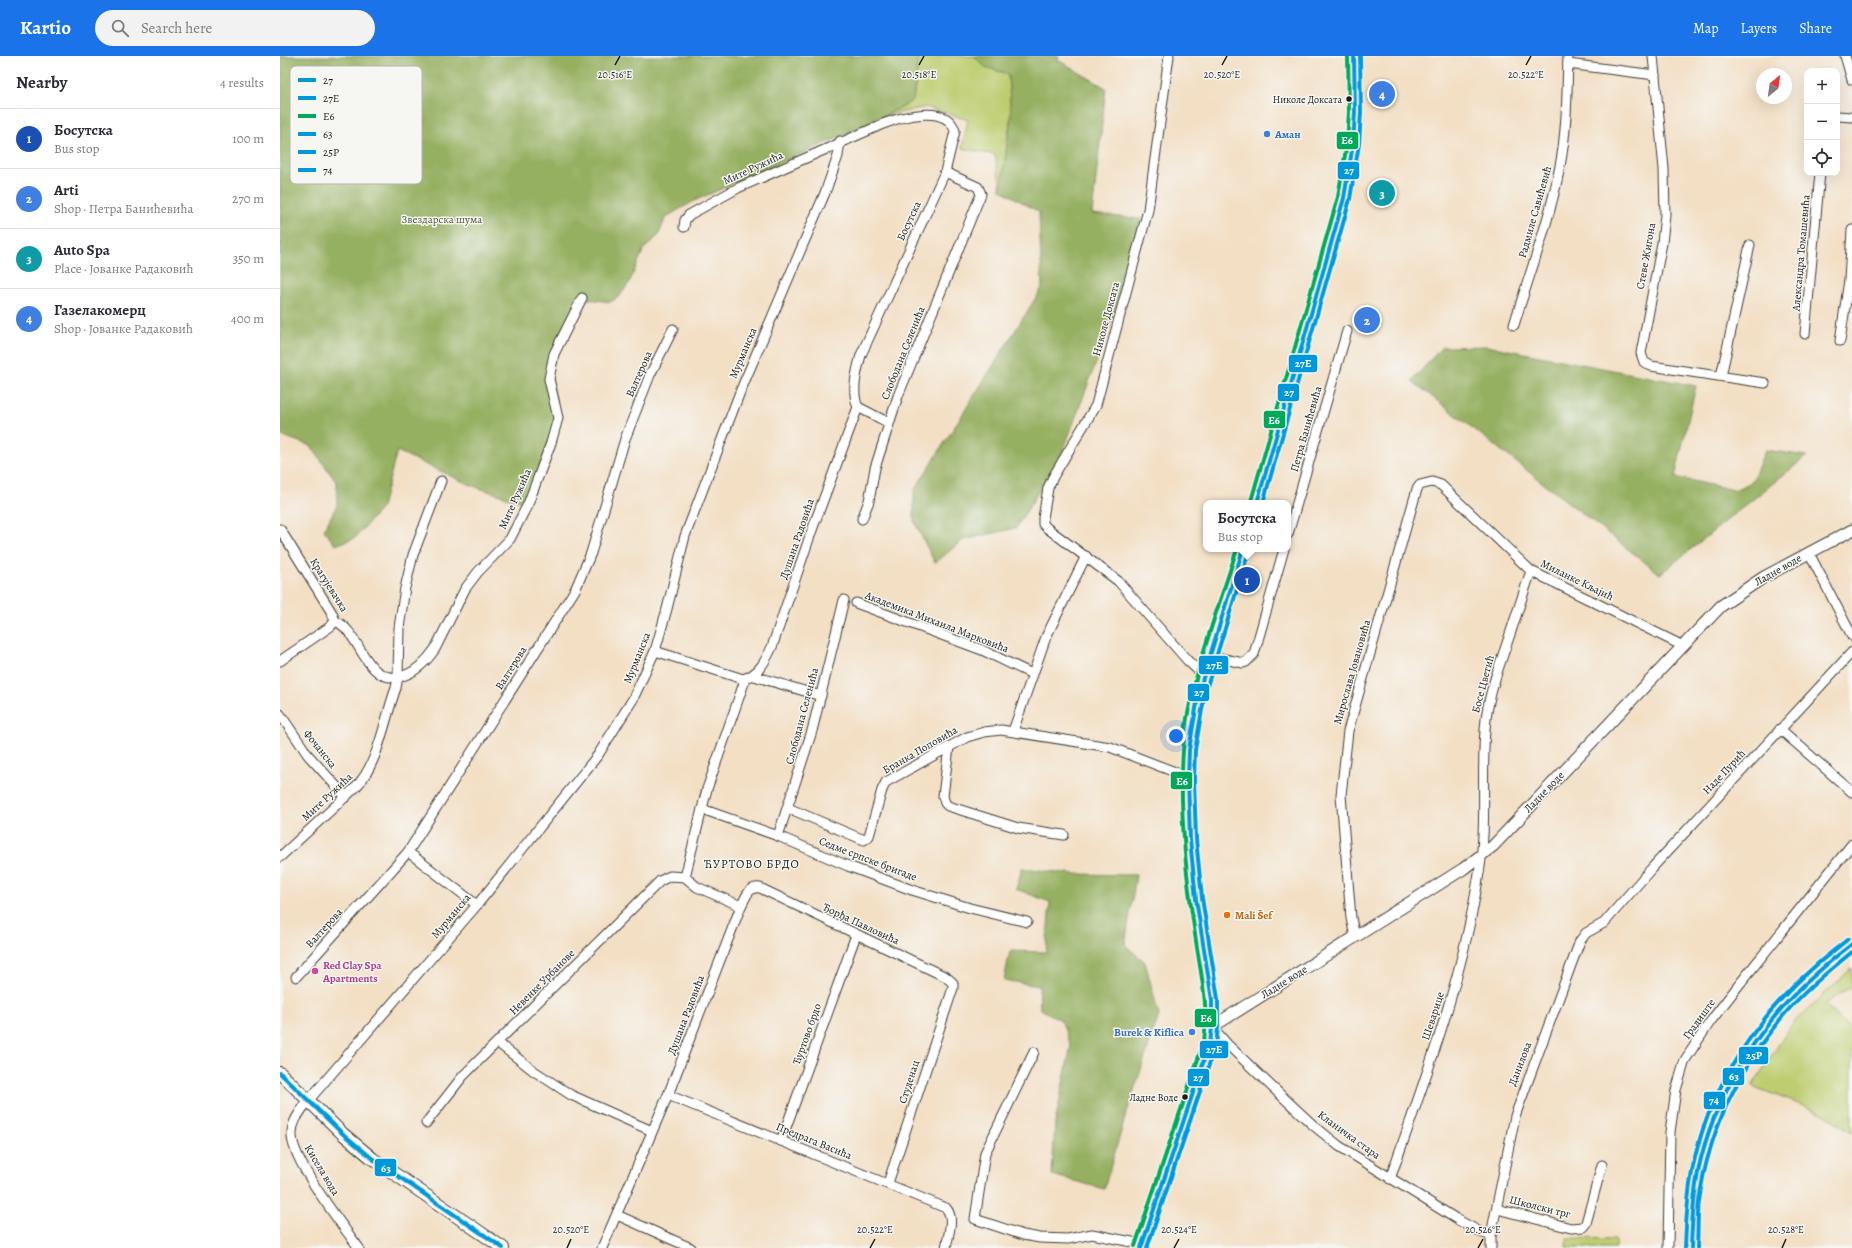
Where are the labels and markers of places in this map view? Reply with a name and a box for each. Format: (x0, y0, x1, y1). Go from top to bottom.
pin: 4 (1369, 79, 1395, 109)
place label: Николе Доксата (1273, 93, 1342, 106)
marker: Николе Доксата (1344, 94, 1354, 104)
place label: Аман (1274, 127, 1301, 142)
marker: Аман (1262, 129, 1272, 139)
pin: 3 (1369, 178, 1395, 208)
pin: 2 (1354, 305, 1380, 335)
pin: 1 (1234, 565, 1260, 595)
place label: Mali Šef (1235, 908, 1274, 923)
marker: Mali Šef (1222, 910, 1232, 920)
place label: Red Clay Spa Apartments (322, 958, 382, 986)
marker: Red Clay Spa Apartments (310, 966, 320, 976)
place label: Burek & Kiflica (1114, 1025, 1185, 1040)
marker: Burek & Kiflica (1187, 1027, 1197, 1037)
place label: Ладне Воде (1129, 1091, 1178, 1104)
marker: Ладне Воде (1180, 1092, 1190, 1102)

